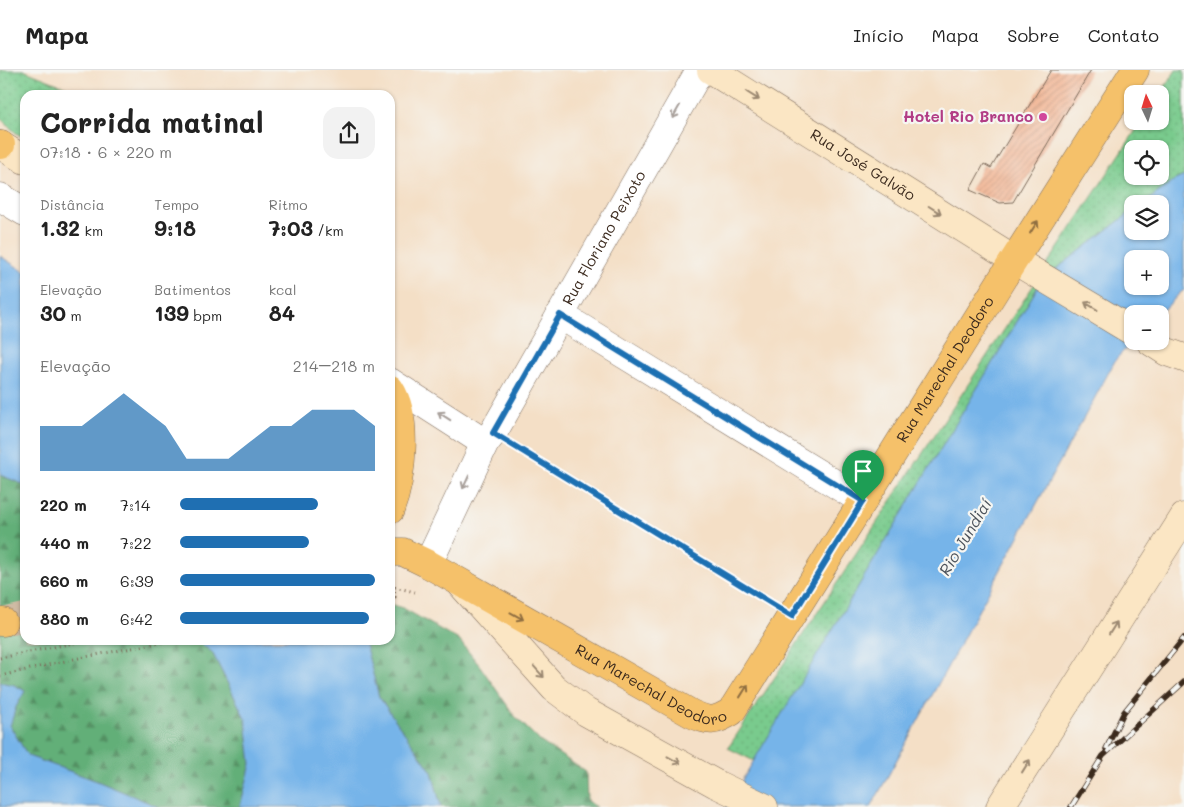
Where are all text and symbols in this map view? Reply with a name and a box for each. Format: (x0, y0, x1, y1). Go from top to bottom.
text: Mapa (25, 19, 89, 50)
text: Início (853, 23, 903, 47)
text: Mapa (931, 23, 979, 47)
text: Sobre (1007, 23, 1060, 47)
text: Contato (1088, 23, 1159, 47)
north arrow (1124, 85, 1169, 130)
map controls (1124, 85, 1169, 350)
one-way arrow (745, 91, 759, 101)
text: Corrida matinal (40, 104, 264, 140)
one-way arrow (670, 105, 680, 119)
place label: Hotel Rio Branco (903, 106, 1033, 126)
button: share (323, 107, 375, 159)
marker: Hotel Rio Branco (1037, 111, 1049, 123)
street label: Rua José Galvão (807, 124, 920, 205)
button: locate (1124, 140, 1169, 185)
text: 07:18 · 6 × 220 m (40, 141, 172, 162)
street label: Rua Floriano Peixoto (557, 167, 650, 308)
text: Distância (40, 195, 105, 214)
text: Tempo (154, 195, 199, 214)
text: Ritmo (269, 195, 308, 214)
button: layers (1124, 195, 1169, 240)
one-way arrow (927, 205, 941, 215)
text: 1.32 (40, 214, 80, 241)
text: 9:18 (154, 214, 196, 241)
text: 7:03 (269, 214, 313, 241)
text: km (80, 221, 103, 240)
text: /km (313, 221, 344, 240)
one-way arrow (1030, 221, 1040, 235)
button: + (1124, 250, 1169, 295)
text: Elevação (40, 280, 102, 299)
text: Batimentos (154, 280, 231, 299)
text: kcal (269, 280, 297, 299)
street label: Rua Marechal Deodoro (891, 292, 998, 446)
text: 30 (40, 299, 66, 326)
text: 139 (154, 299, 189, 326)
text: 84 (269, 299, 295, 326)
one-way arrow (1084, 300, 1098, 310)
button: − (1124, 305, 1169, 350)
text: m (66, 306, 82, 325)
text: bpm (189, 306, 222, 325)
text: Elevação (40, 355, 110, 376)
text: 214–218 m (293, 355, 375, 376)
one-way arrow (437, 411, 451, 421)
pin (842, 450, 884, 501)
icon: arrive (849, 457, 877, 485)
one-way arrow (461, 474, 471, 489)
text: 220 m (40, 494, 87, 515)
text: 7:14 (120, 494, 150, 515)
water label: Rio Jundiaí (933, 494, 996, 579)
text: 440 m (40, 532, 89, 553)
text: 7:22 (120, 532, 152, 553)
text: 660 m (40, 570, 88, 591)
text: 6:39 (120, 570, 153, 591)
text: 880 m (40, 608, 89, 629)
text: 6:42 (120, 608, 153, 629)
one-way arrow (510, 611, 524, 621)
one-way arrow (1108, 622, 1118, 636)
street label: Rua Marechal Deodoro (572, 639, 730, 729)
one-way arrow (533, 665, 545, 678)
one-way arrow (739, 685, 749, 699)
one-way arrow (666, 756, 680, 766)
one-way arrow (1021, 759, 1031, 773)

